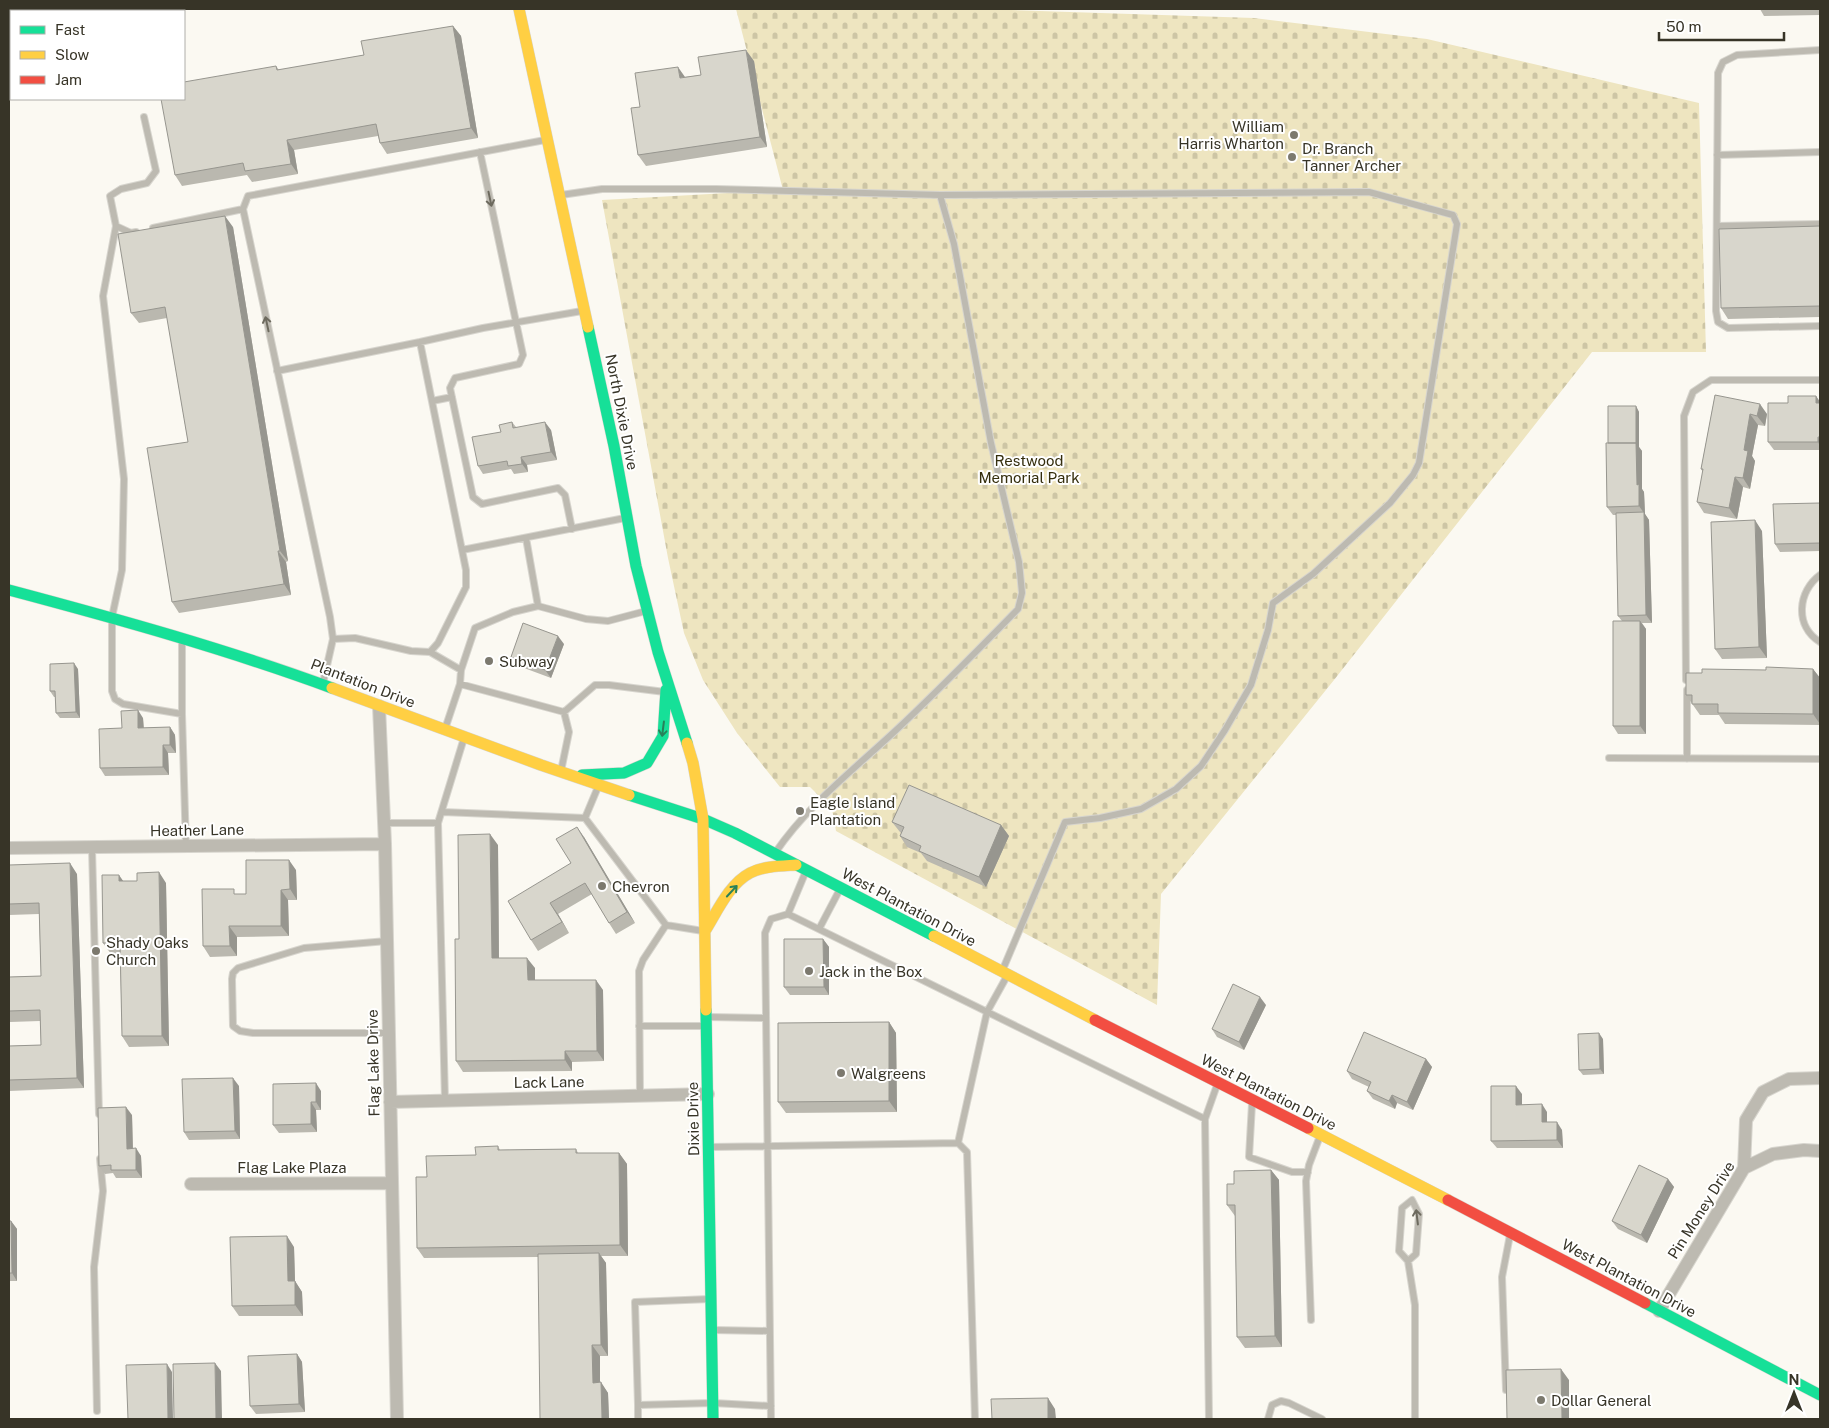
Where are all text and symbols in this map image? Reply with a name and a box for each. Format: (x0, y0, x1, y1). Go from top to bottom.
legend (10, 10, 185, 100)
scale bar (1659, 10, 1784, 42)
text: 50 m (1666, 18, 1701, 35)
text: Fast (55, 21, 85, 38)
text: Slow (55, 46, 90, 63)
text: Jam (55, 71, 82, 88)
place label: William Harris Wharton (1178, 118, 1284, 152)
marker: William Harris Wharton (1288, 129, 1300, 141)
place label: Dr. Branch Tanner Archer (1302, 140, 1401, 174)
marker: Dr. Branch Tanner Archer (1286, 151, 1298, 163)
one-way arrow (486, 191, 495, 207)
one-way arrow (262, 316, 271, 332)
street label: North Dixie Drive (602, 353, 642, 471)
park label: Restwood Memorial Park (978, 452, 1080, 486)
place label: Subway (499, 653, 554, 670)
street label: Plantation Drive (308, 655, 418, 711)
marker: Subway (483, 655, 495, 667)
one-way arrow (658, 721, 668, 737)
place label: Eagle Island Plantation (810, 794, 895, 828)
marker: Eagle Island Plantation (794, 805, 806, 817)
street label: Heather Lane (150, 821, 244, 839)
street label: West Plantation Drive (839, 864, 979, 950)
place label: Chevron (612, 878, 670, 895)
marker: Chevron (596, 880, 608, 892)
one-way arrow (726, 884, 738, 897)
place label: Shady Oaks Church (106, 934, 189, 968)
marker: Shady Oaks Church (90, 945, 102, 957)
place label: Jack in the Box (819, 963, 922, 980)
marker: Jack in the Box (803, 965, 815, 977)
street label: Flag Lake Drive (364, 1009, 382, 1117)
street label: West Plantation Drive (1198, 1050, 1340, 1134)
place label: Walgreens (851, 1065, 926, 1082)
marker: Walgreens (835, 1067, 847, 1079)
street label: Lack Lane (514, 1073, 584, 1091)
street label: Dixie Drive (684, 1082, 702, 1156)
street label: Pin Money Drive (1664, 1158, 1738, 1262)
street label: Flag Lake Plaza (237, 1159, 347, 1176)
one-way arrow (1412, 1209, 1422, 1225)
street label: West Plantation Drive (1559, 1235, 1699, 1321)
north arrow (1769, 1368, 1819, 1418)
text: N (1789, 1372, 1799, 1388)
place label: Dollar General (1551, 1392, 1652, 1409)
marker: Dollar General (1535, 1394, 1547, 1406)

